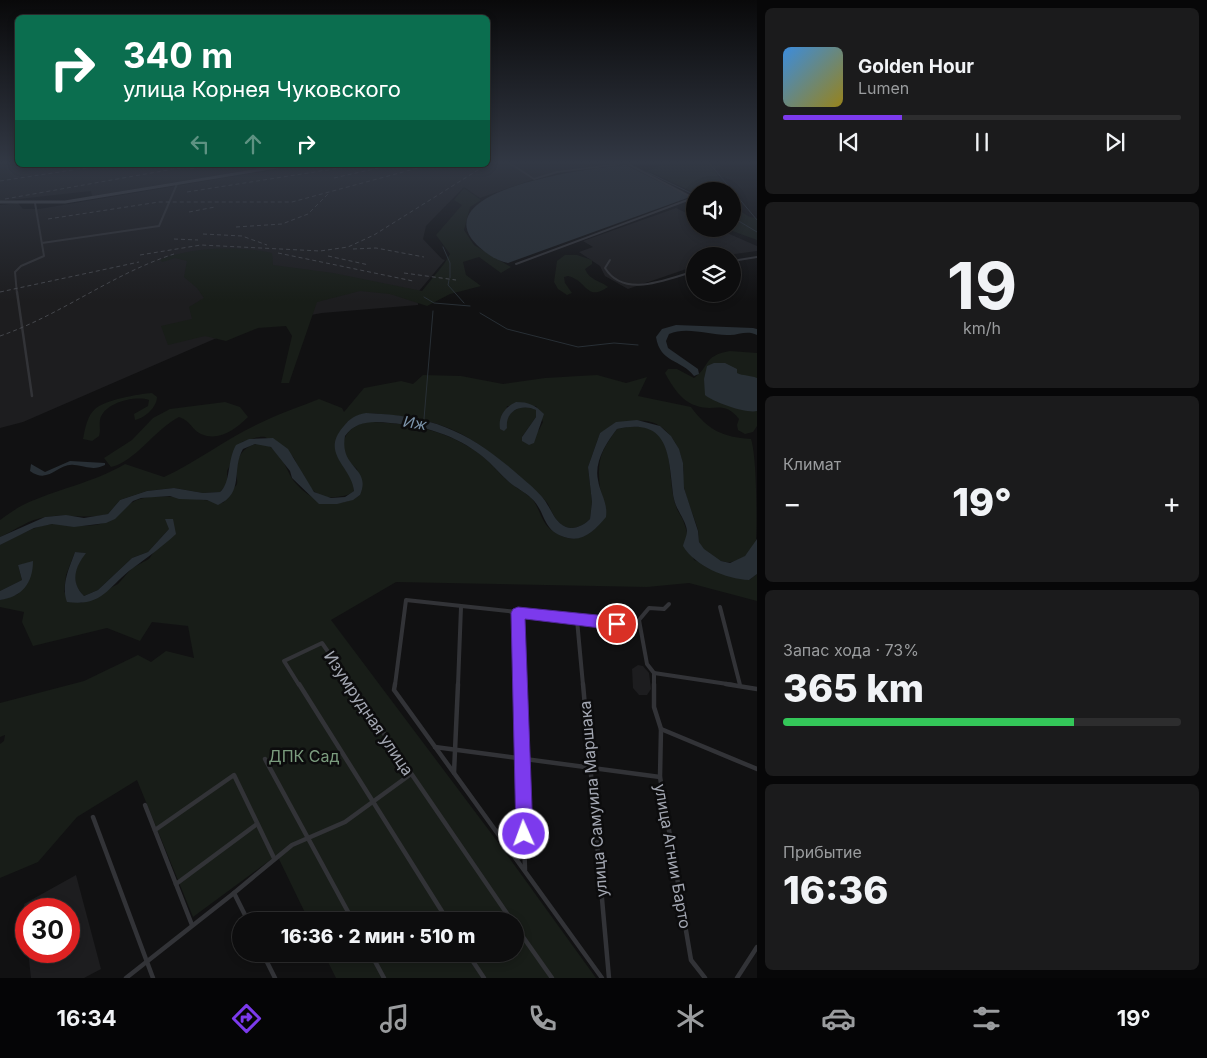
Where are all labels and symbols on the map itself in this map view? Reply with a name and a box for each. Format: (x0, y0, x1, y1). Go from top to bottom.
water label: Иж (402, 412, 429, 434)
pin (596, 603, 638, 645)
street label: Изумрудная улица (320, 647, 418, 779)
street label: улица Самуила Маршака (574, 700, 612, 898)
park label: ДПК Сад (269, 746, 339, 766)
street label: улица Агнии Барто (650, 782, 696, 930)
position arrow (497, 807, 549, 859)
speed limit sign: 30 (15, 898, 80, 963)

